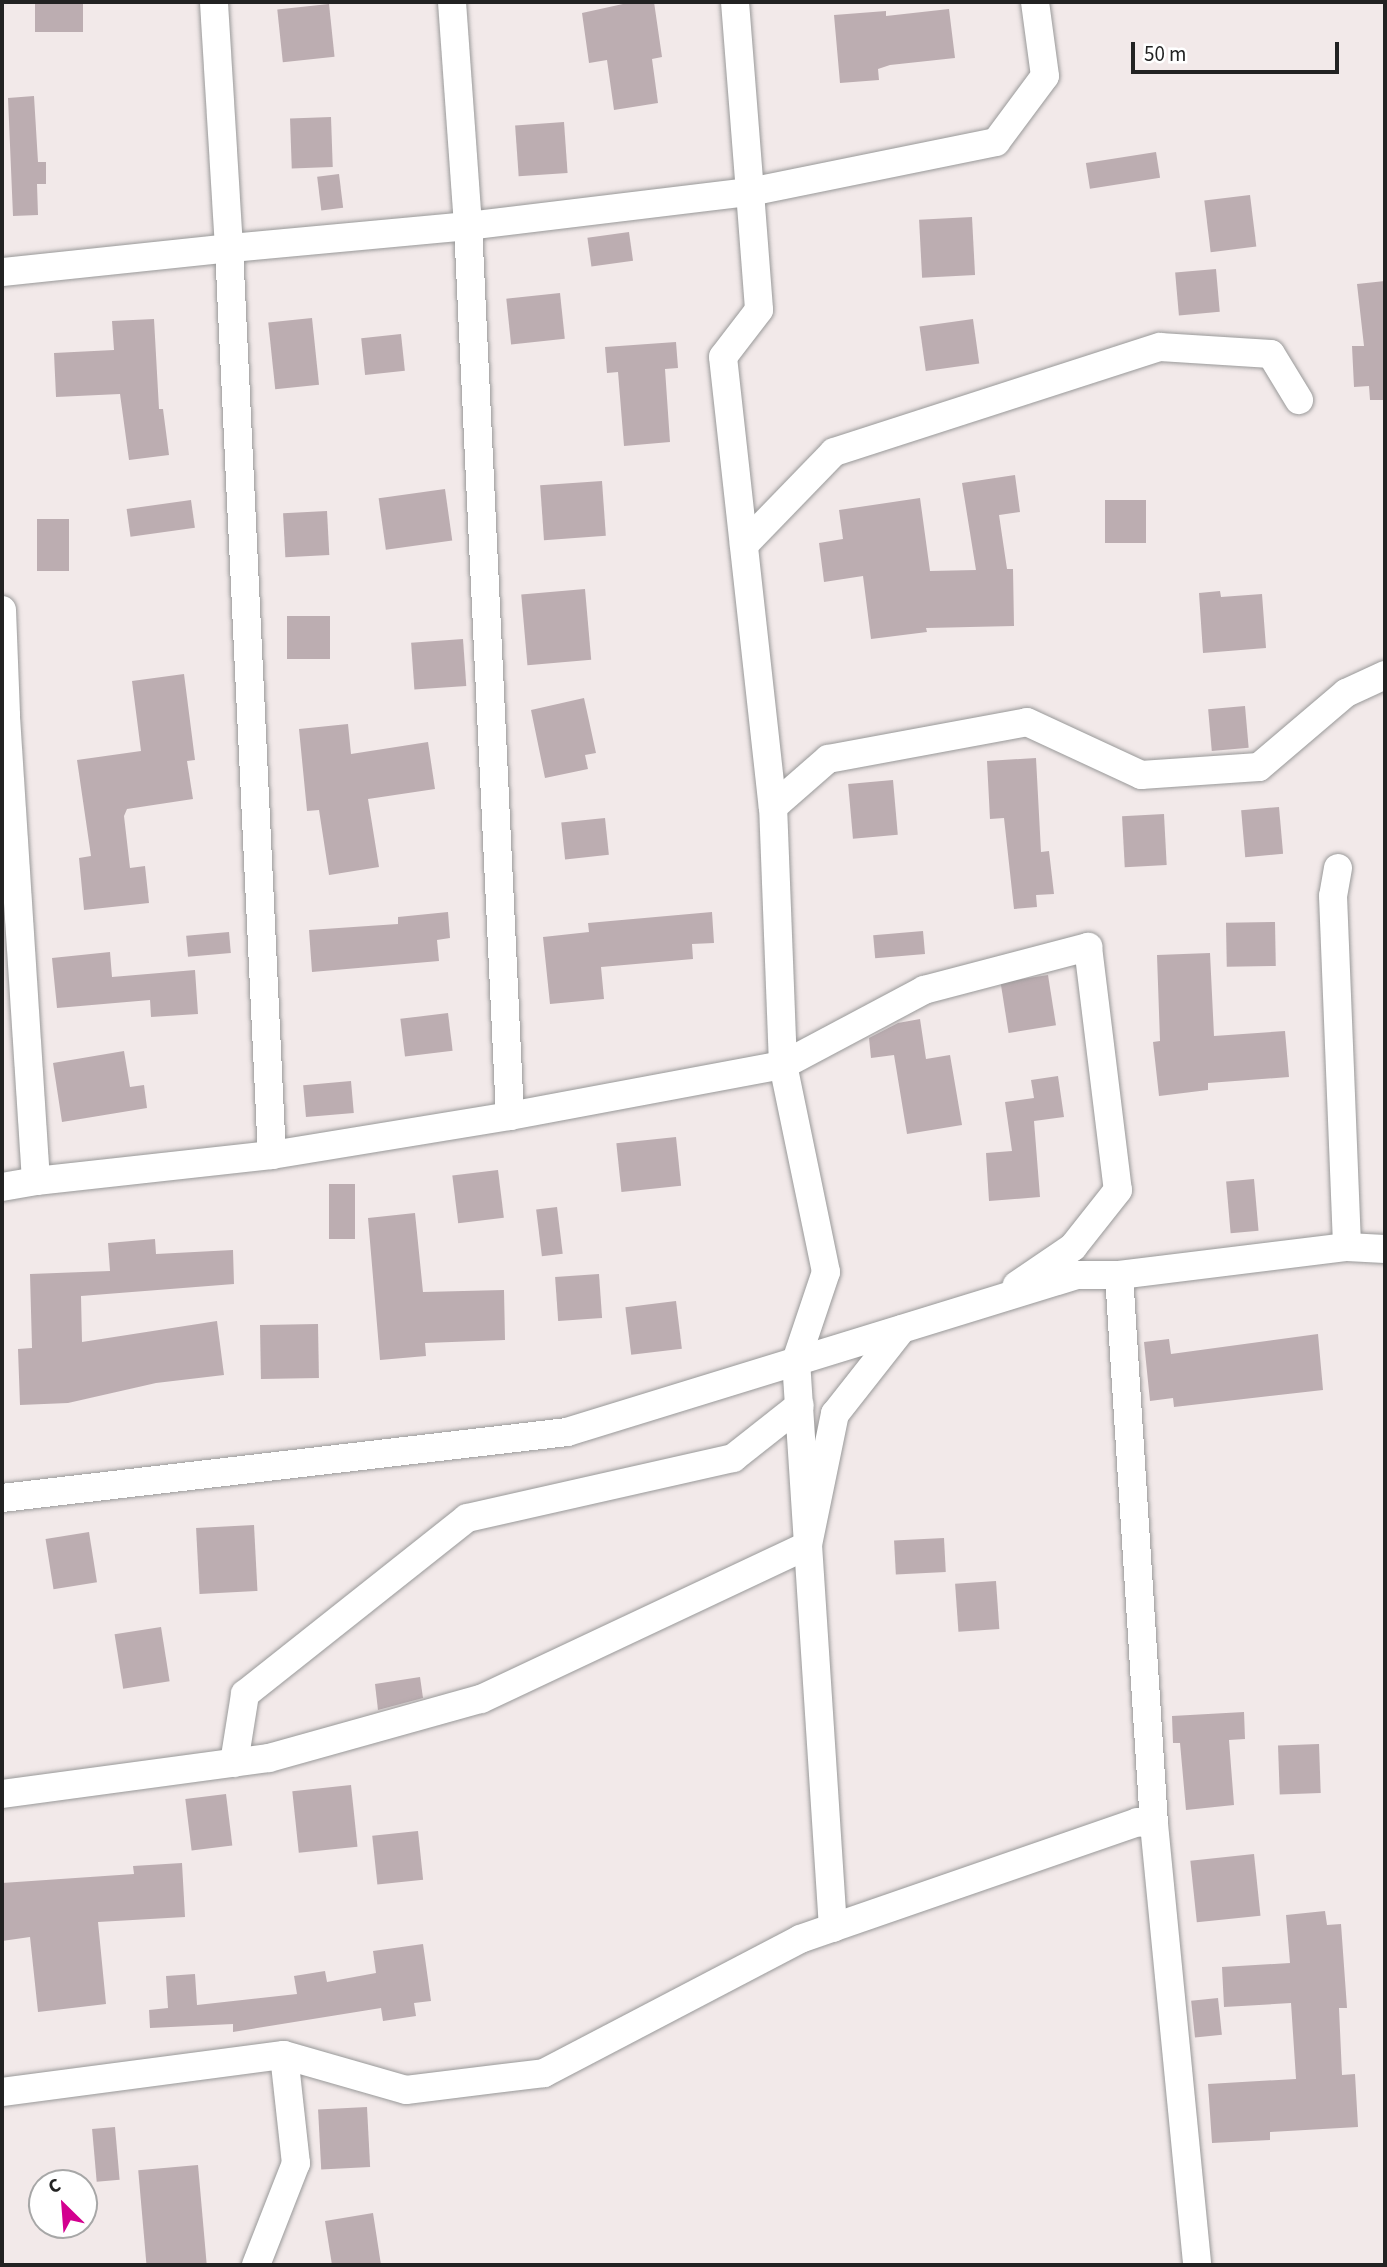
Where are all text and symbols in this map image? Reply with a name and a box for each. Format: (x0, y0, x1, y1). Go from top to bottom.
scale bar (1135, 28, 1343, 72)
text: 50 m (1144, 39, 1186, 69)
north arrow (28, 2169, 98, 2239)
text: С (44, 2172, 65, 2201)

